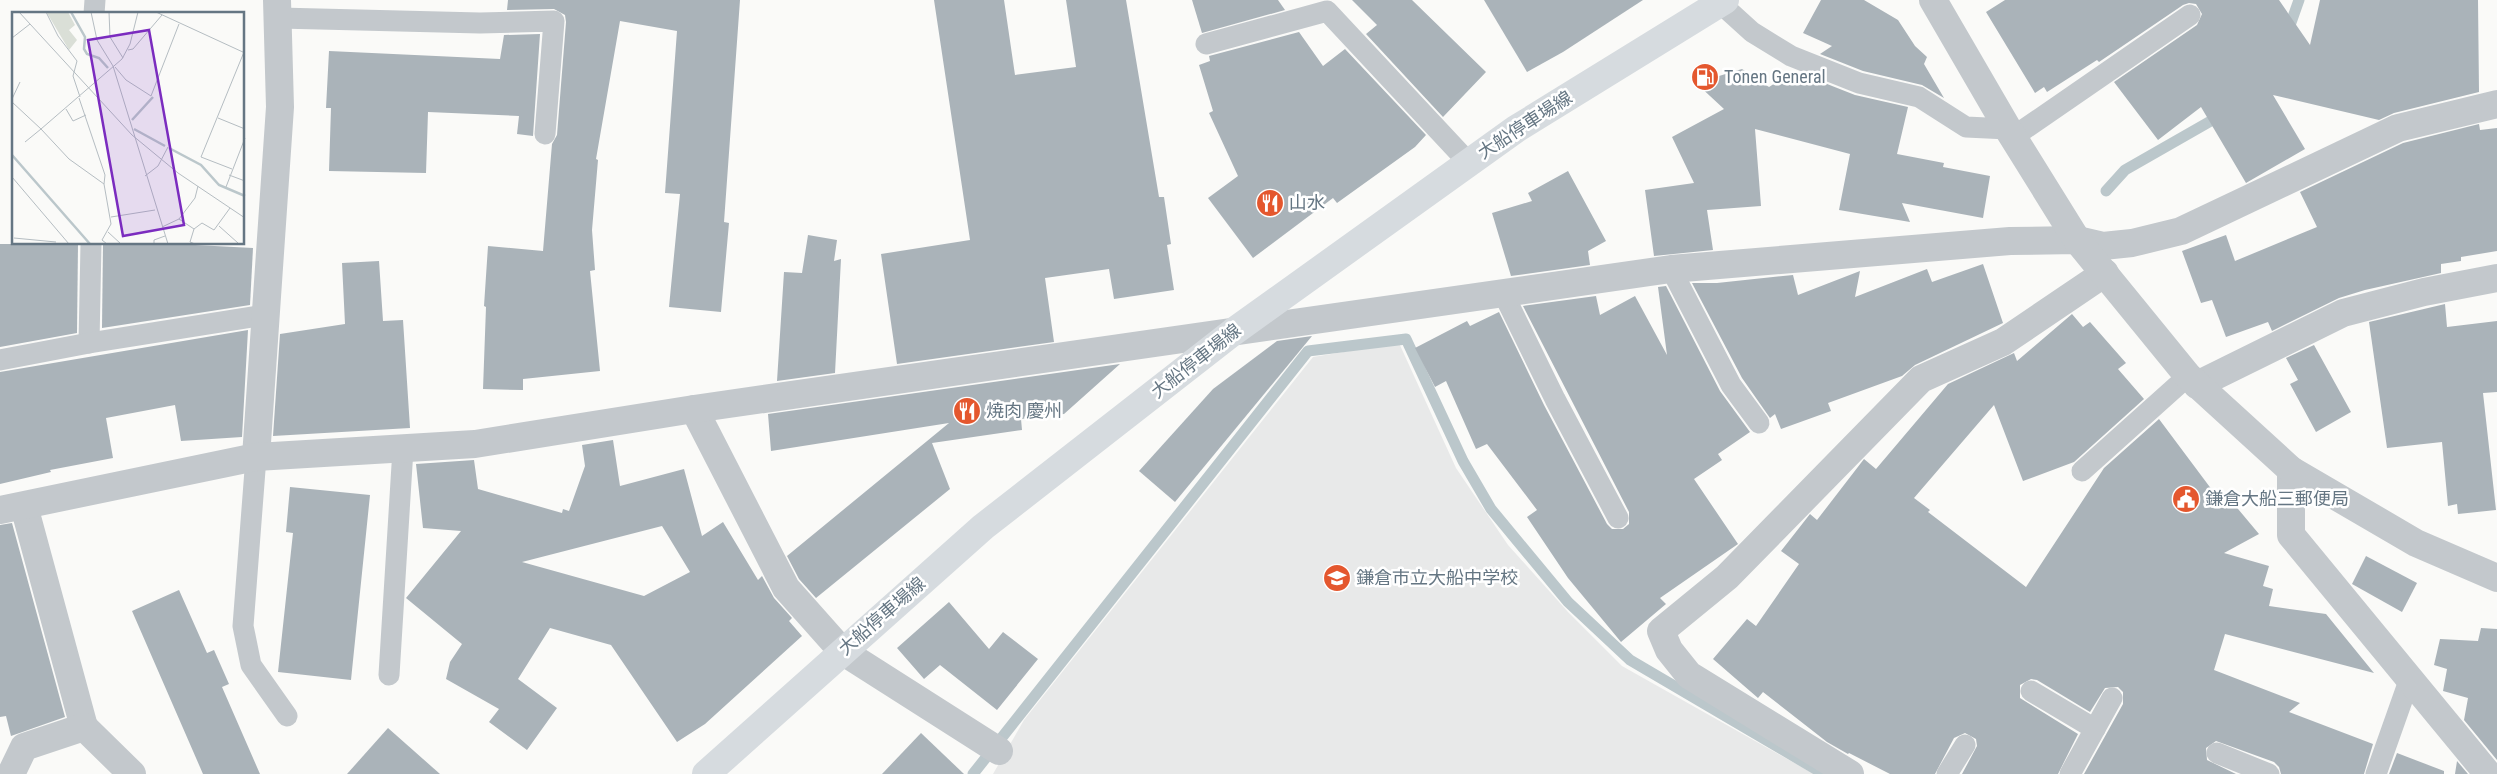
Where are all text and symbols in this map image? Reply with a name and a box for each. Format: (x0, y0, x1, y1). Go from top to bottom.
inset map (12, 12, 245, 245)
fuel station icon: Tonen General (1690, 62, 1720, 92)
place label: Tonen General (1724, 66, 1826, 87)
street label: 大船停車場線 (1474, 86, 1576, 163)
restaurant icon: 山水 (1255, 188, 1285, 218)
place label: 山水 (1289, 192, 1325, 213)
street label: 大船停車場線 (1147, 319, 1245, 402)
restaurant icon: 焼肉 慶州 (952, 396, 982, 426)
place label: 焼肉 慶州 (986, 400, 1062, 421)
public building icon: 鎌倉大船三郵便局 (2171, 484, 2201, 514)
place label: 鎌倉大船三郵便局 (2205, 488, 2349, 509)
school or university icon: 鎌倉市立大船中学校 (1322, 563, 1352, 593)
place label: 鎌倉市立大船中学校 (1356, 567, 1518, 588)
street label: 大船停車場線 (834, 572, 929, 659)

